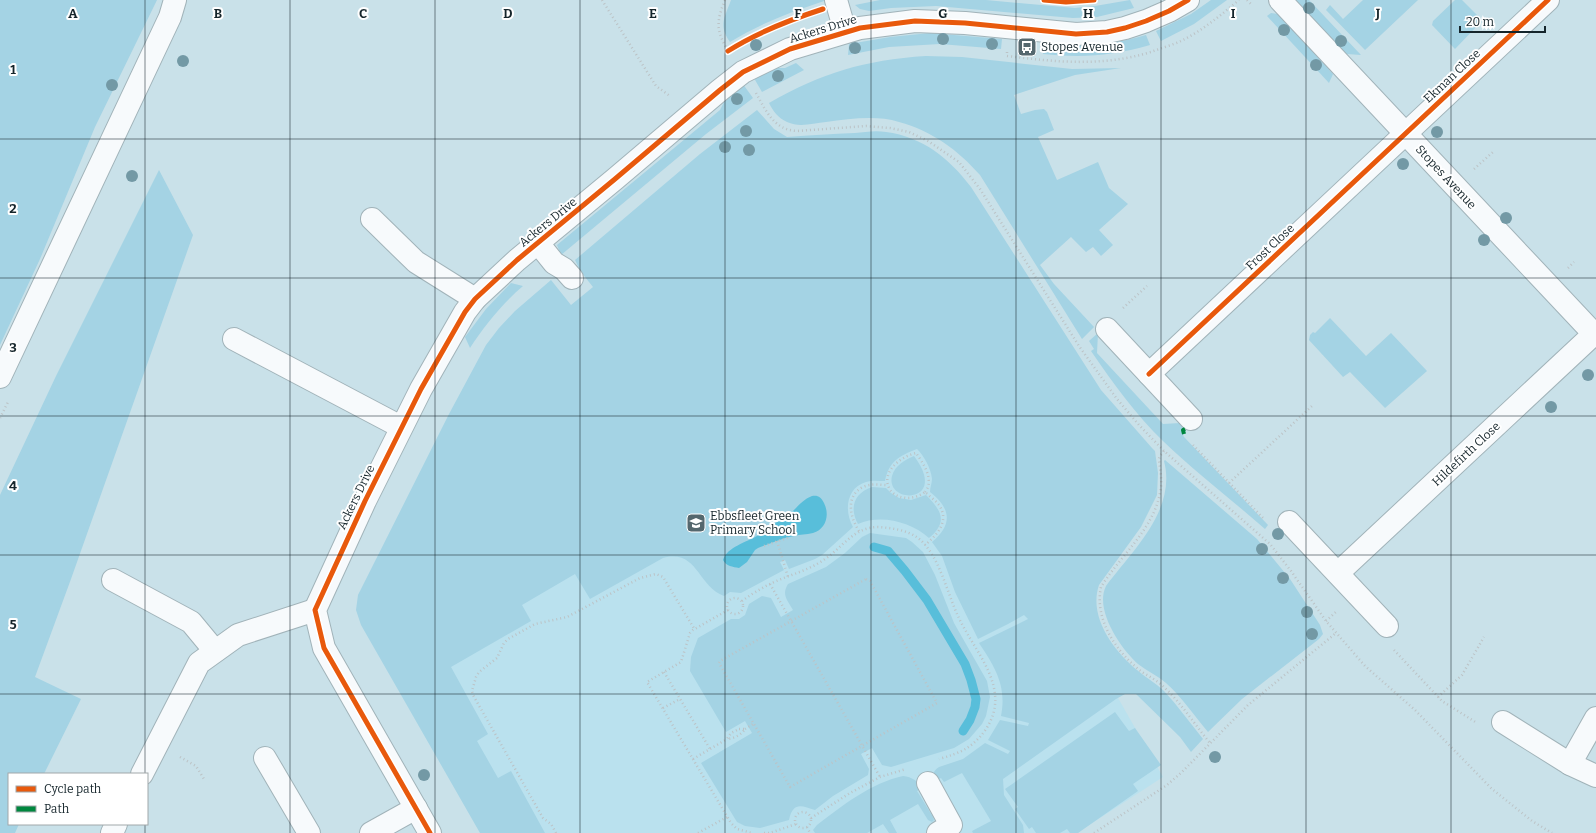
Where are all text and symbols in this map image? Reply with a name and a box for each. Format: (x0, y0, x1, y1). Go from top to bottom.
text: A (68, 6, 78, 21)
text: B (214, 6, 222, 21)
text: C (359, 6, 367, 21)
text: D (503, 6, 513, 21)
text: E (649, 6, 657, 21)
text: F (794, 6, 802, 21)
text: G (938, 6, 948, 21)
text: H (1083, 6, 1093, 21)
text: I (1231, 6, 1236, 21)
text: J (1375, 6, 1381, 21)
scale bar (1460, 8, 1545, 34)
street label: Ackers Drive (787, 12, 859, 46)
text: 20 m (1466, 15, 1495, 29)
bus stop icon: Stopes Avenue (1016, 36, 1038, 58)
place label: Stopes Avenue (1041, 40, 1123, 54)
street label: Ekman Close (1421, 46, 1483, 106)
text: 1 (10, 62, 16, 77)
street label: Stopes Avenue (1413, 142, 1479, 212)
street label: Ackers Drive (516, 195, 580, 249)
text: 2 (9, 201, 17, 216)
street label: Frost Close (1243, 221, 1297, 273)
text: 3 (9, 340, 17, 355)
street label: Hildefirth Close (1429, 419, 1503, 489)
street label: Ackers Drive (334, 462, 378, 532)
text: 4 (9, 478, 17, 493)
place label: Ebbsfleet Green Primary School (710, 509, 800, 537)
school or university icon: Ebbsfleet Green Primary School (685, 512, 707, 534)
text: 5 (9, 617, 17, 632)
legend (8, 773, 148, 825)
text: Cycle path (44, 782, 102, 796)
text: Path (44, 802, 70, 816)

